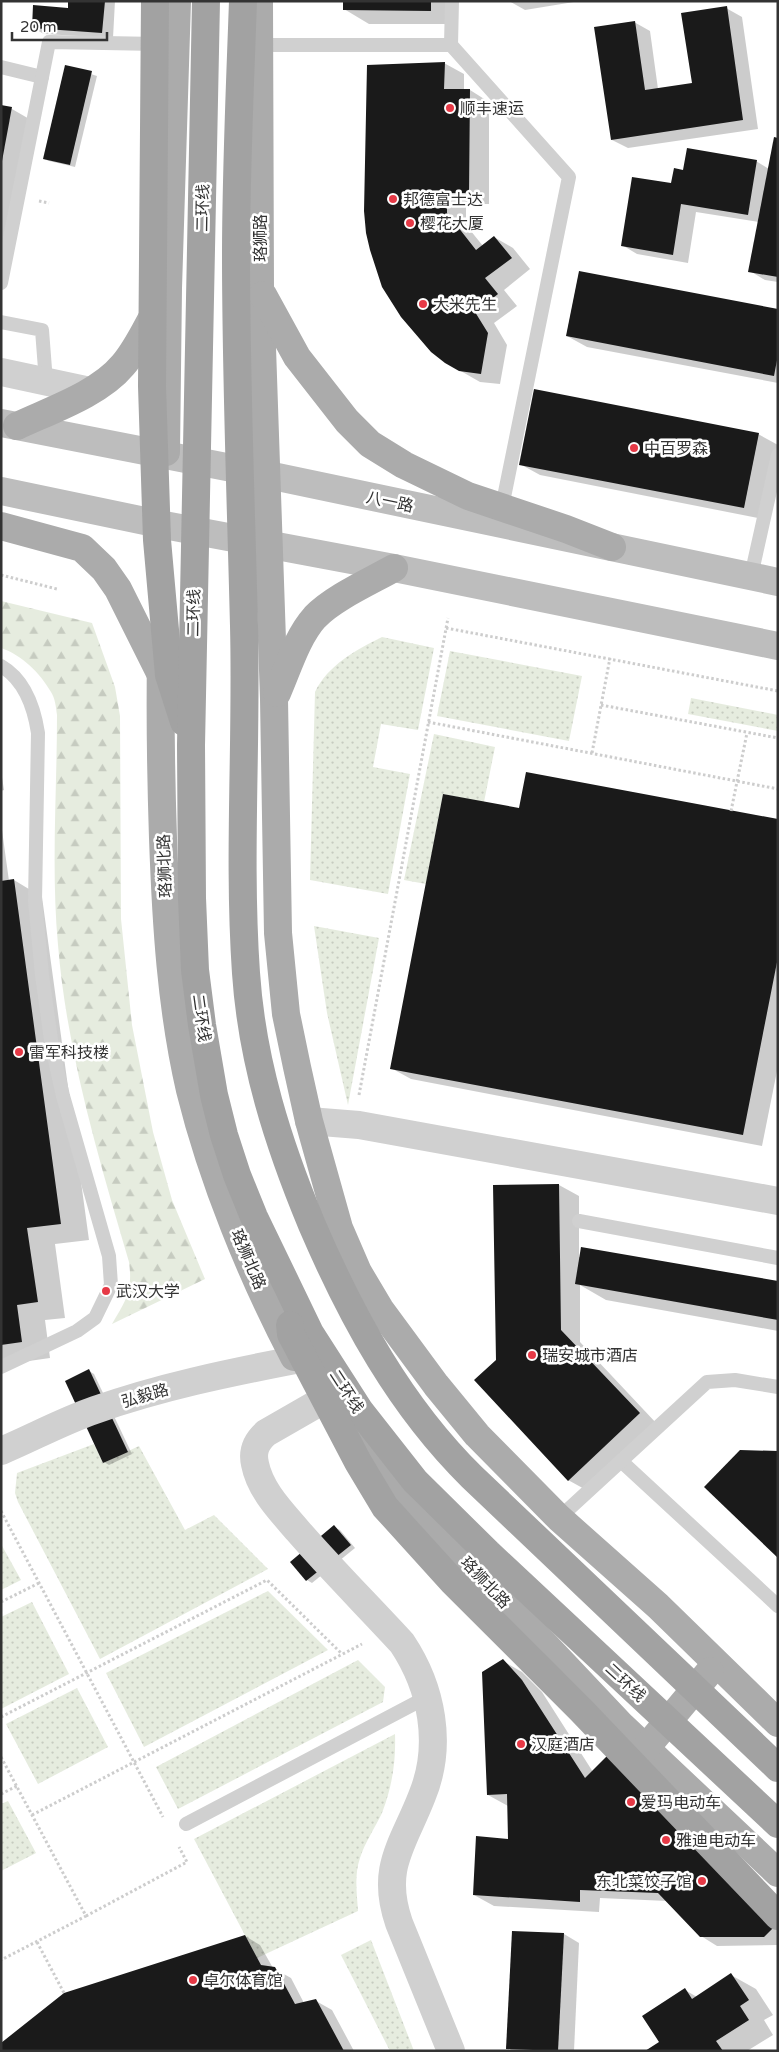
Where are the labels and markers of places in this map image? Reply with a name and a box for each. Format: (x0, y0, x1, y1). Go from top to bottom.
place label: 顺丰速运 (460, 99, 524, 119)
marker: 顺丰速运 (444, 102, 456, 114)
place label: 邦德富士达 (403, 190, 483, 210)
marker: 邦德富士达 (387, 193, 399, 205)
place label: 樱花大厦 (420, 214, 484, 234)
marker: 樱花大厦 (404, 217, 416, 229)
place label: 大米先生 (433, 295, 497, 315)
marker: 大米先生 (417, 298, 429, 310)
place label: 中百罗森 (644, 439, 708, 459)
marker: 中百罗森 (628, 442, 640, 454)
place label: 雷军科技楼 (29, 1043, 109, 1063)
marker: 雷军科技楼 (13, 1046, 25, 1058)
place label: 武汉大学 (116, 1282, 180, 1302)
marker: 武汉大学 (100, 1285, 112, 1297)
place label: 瑞安城市酒店 (542, 1346, 638, 1366)
marker: 瑞安城市酒店 (526, 1349, 538, 1361)
place label: 汉庭酒店 (531, 1735, 595, 1755)
marker: 汉庭酒店 (515, 1738, 527, 1750)
place label: 爱玛电动车 (641, 1793, 721, 1813)
marker: 爱玛电动车 (625, 1796, 637, 1808)
place label: 雅迪电动车 (676, 1831, 756, 1851)
marker: 雅迪电动车 (660, 1834, 672, 1846)
place label: 东北菜饺子馆 (596, 1872, 692, 1892)
marker: 东北菜饺子馆 (696, 1875, 708, 1887)
place label: 卓尔体育馆 (203, 1971, 283, 1991)
marker: 卓尔体育馆 (187, 1974, 199, 1986)

